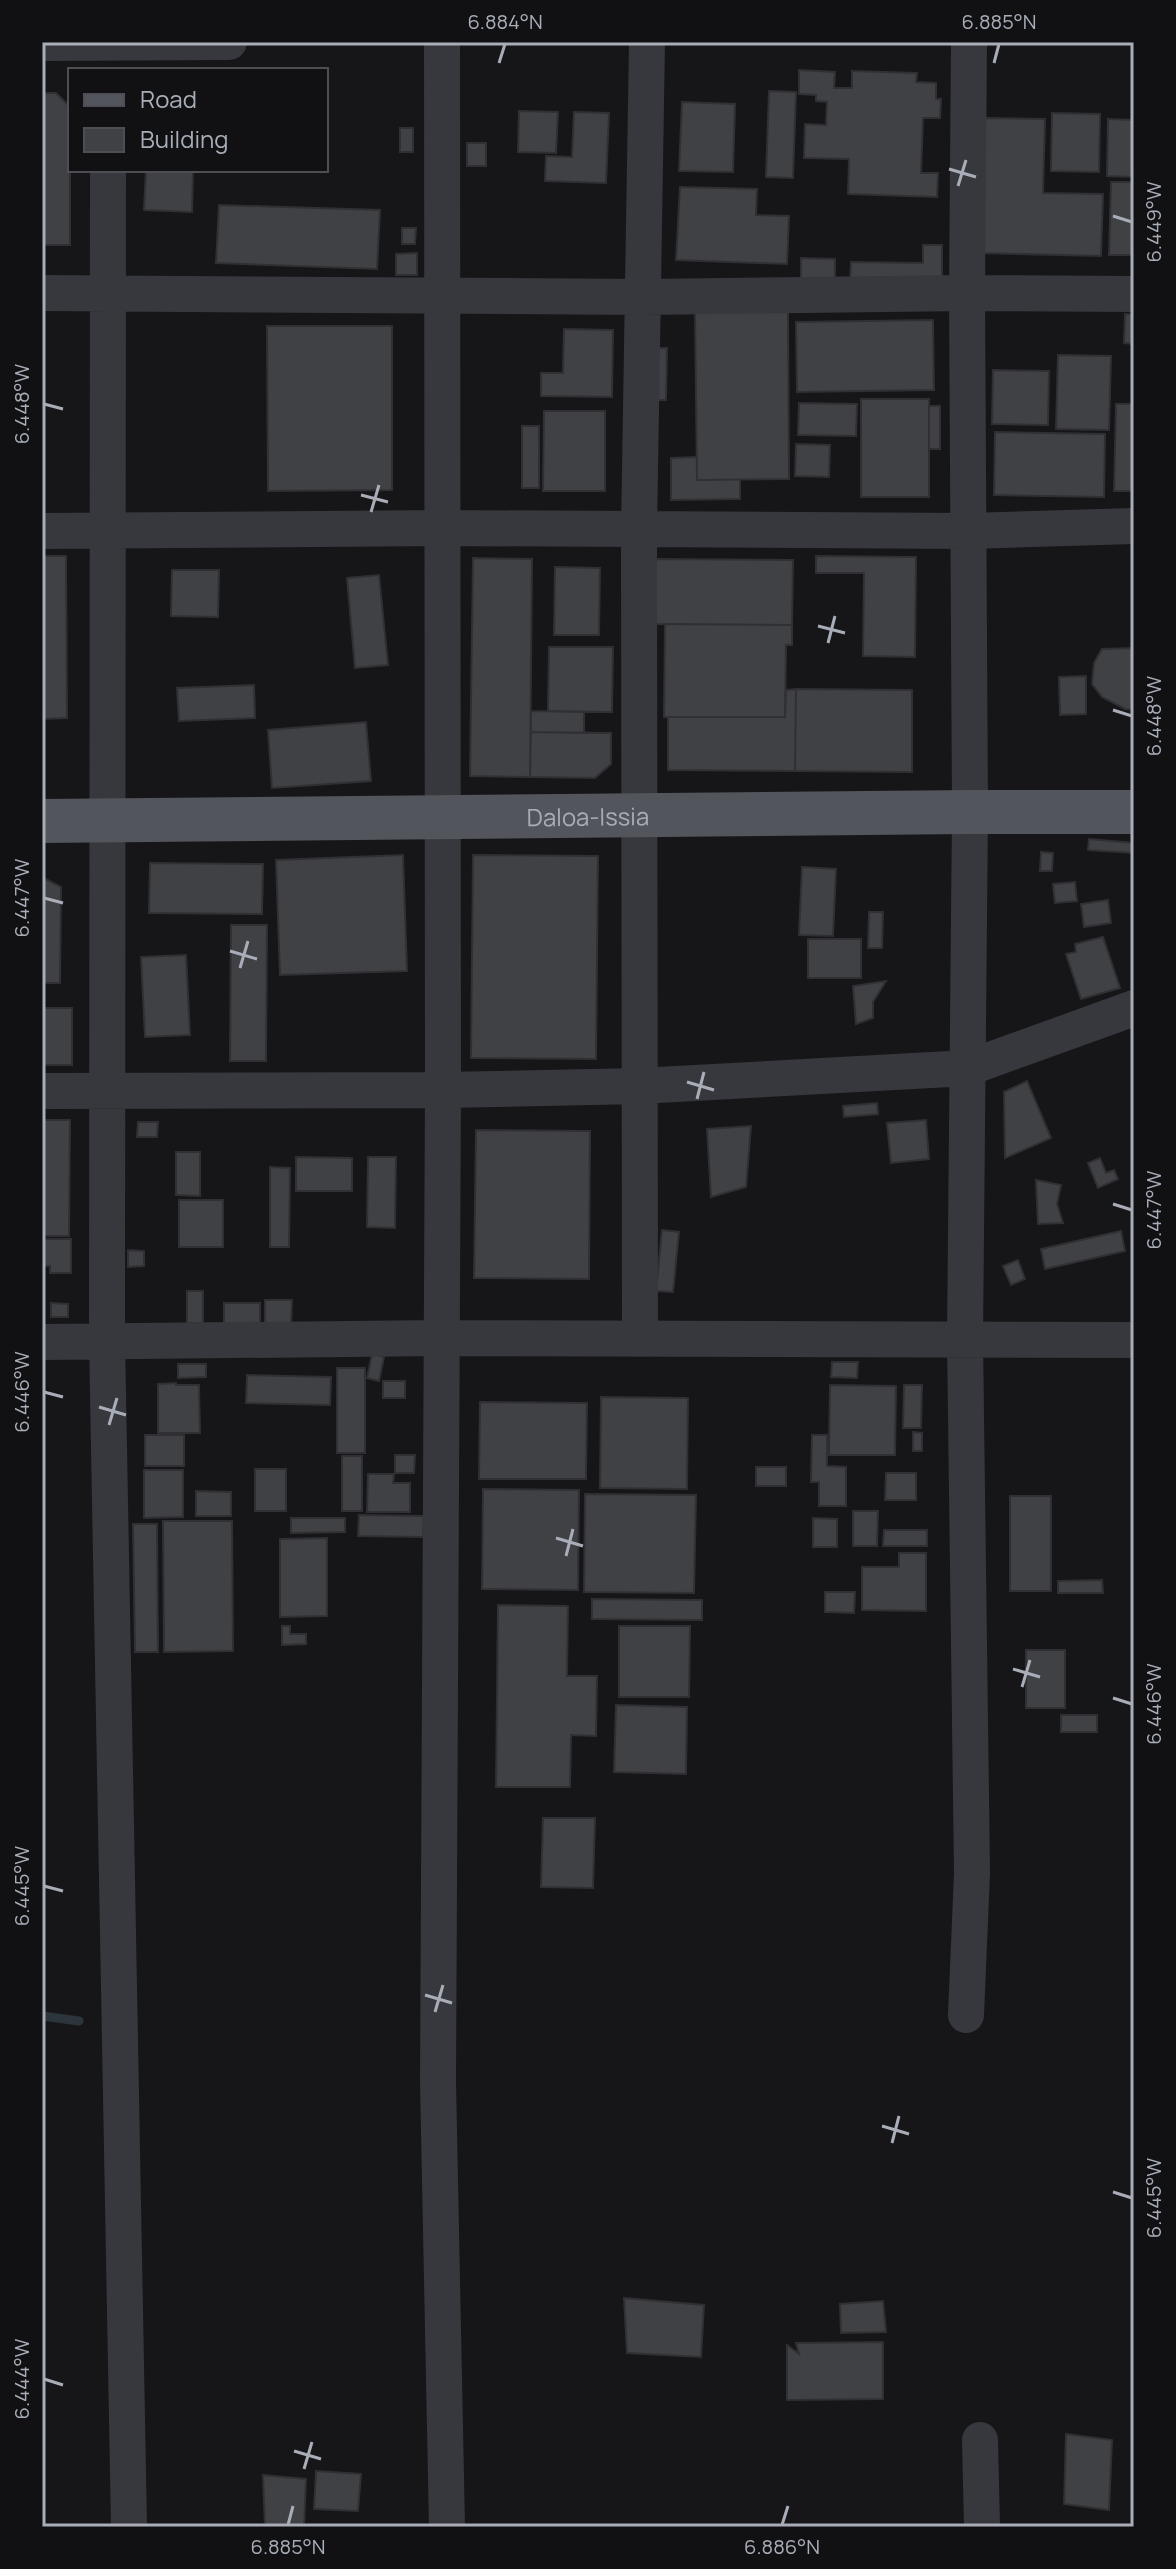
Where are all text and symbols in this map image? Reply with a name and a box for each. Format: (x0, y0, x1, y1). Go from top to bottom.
text: 6.884°N (467, 8, 543, 35)
text: 6.885°N (962, 8, 1036, 35)
legend (68, 68, 328, 172)
text: Road (140, 82, 197, 115)
text: Building (140, 122, 228, 155)
text: 6.449°W (1140, 181, 1167, 263)
text: 6.448°W (8, 363, 35, 444)
text: 6.448°W (1140, 675, 1167, 756)
street label: Daloa-Issia (527, 799, 649, 833)
text: 6.447°W (8, 858, 35, 938)
text: 6.447°W (1140, 1170, 1167, 1250)
text: 6.446°W (8, 1351, 35, 1433)
text: 6.446°W (1140, 1663, 1167, 1745)
text: 6.445°W (8, 1845, 35, 1926)
text: 6.445°W (1140, 2157, 1167, 2238)
text: 6.444°W (8, 2338, 35, 2419)
text: 6.885°N (251, 2533, 325, 2560)
text: 6.886°N (744, 2533, 820, 2560)

